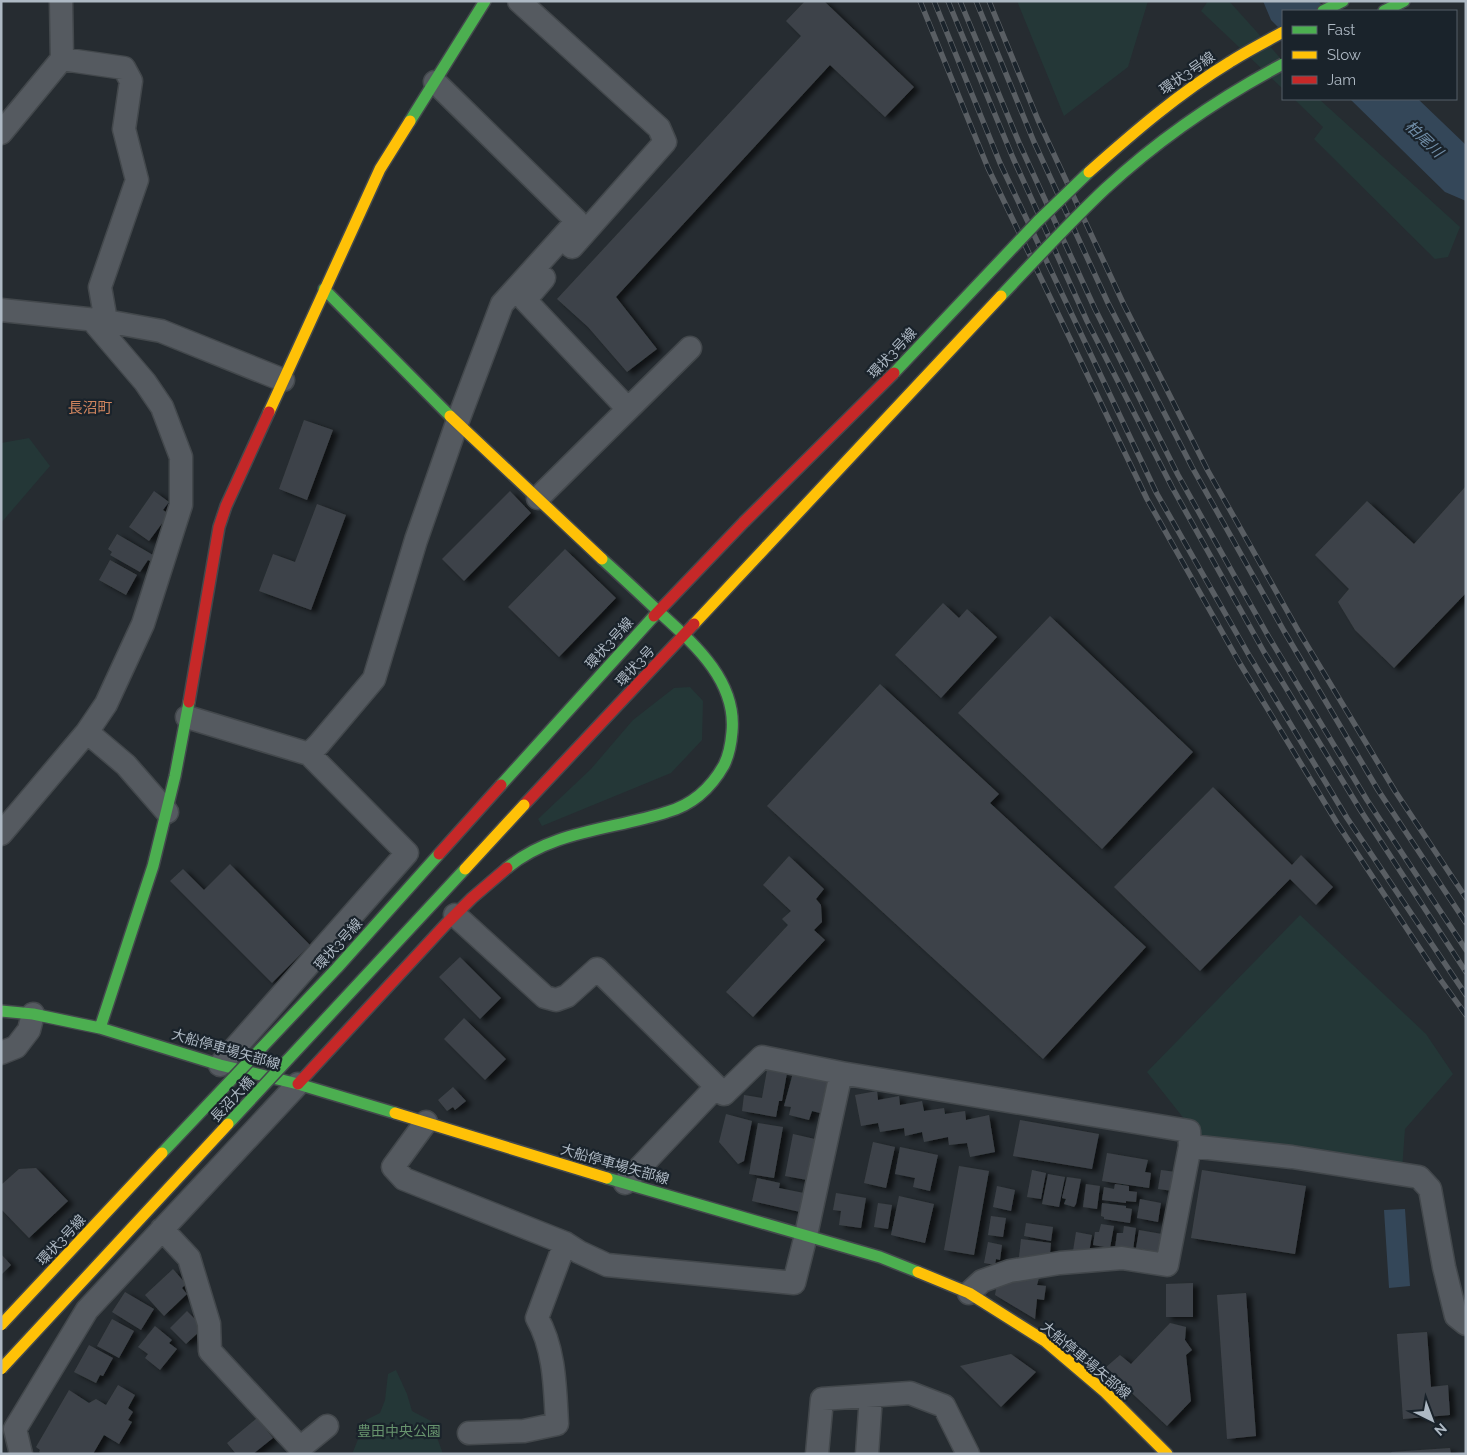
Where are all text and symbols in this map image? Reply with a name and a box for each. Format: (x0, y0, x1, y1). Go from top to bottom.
legend (1282, 10, 1457, 100)
text: Fast (1327, 21, 1355, 39)
text: Slow (1327, 46, 1361, 64)
street label: 環状3号線 (1156, 48, 1218, 98)
text: Jam (1327, 71, 1356, 89)
water label: 柏尾川 (1402, 117, 1448, 162)
street label: 環状3号線 (865, 324, 919, 382)
district label: 長沼町 (67, 399, 113, 417)
street label: 環状3号線 (582, 614, 636, 672)
street label: 環状3号 (612, 642, 658, 690)
street label: 環状3号線 (311, 915, 365, 973)
street label: 大船停車場矢部線 (170, 1026, 282, 1072)
street label: 長沼大橋 (207, 1073, 257, 1125)
street label: 大船停車場矢部線 (559, 1141, 671, 1187)
street label: 環状3号線 (34, 1211, 88, 1269)
street label: 大船停車場矢部線 (1038, 1318, 1134, 1402)
north arrow (1407, 1395, 1457, 1445)
text: N (1431, 1420, 1450, 1439)
park label: 豊田中央公園 (357, 1423, 441, 1439)

